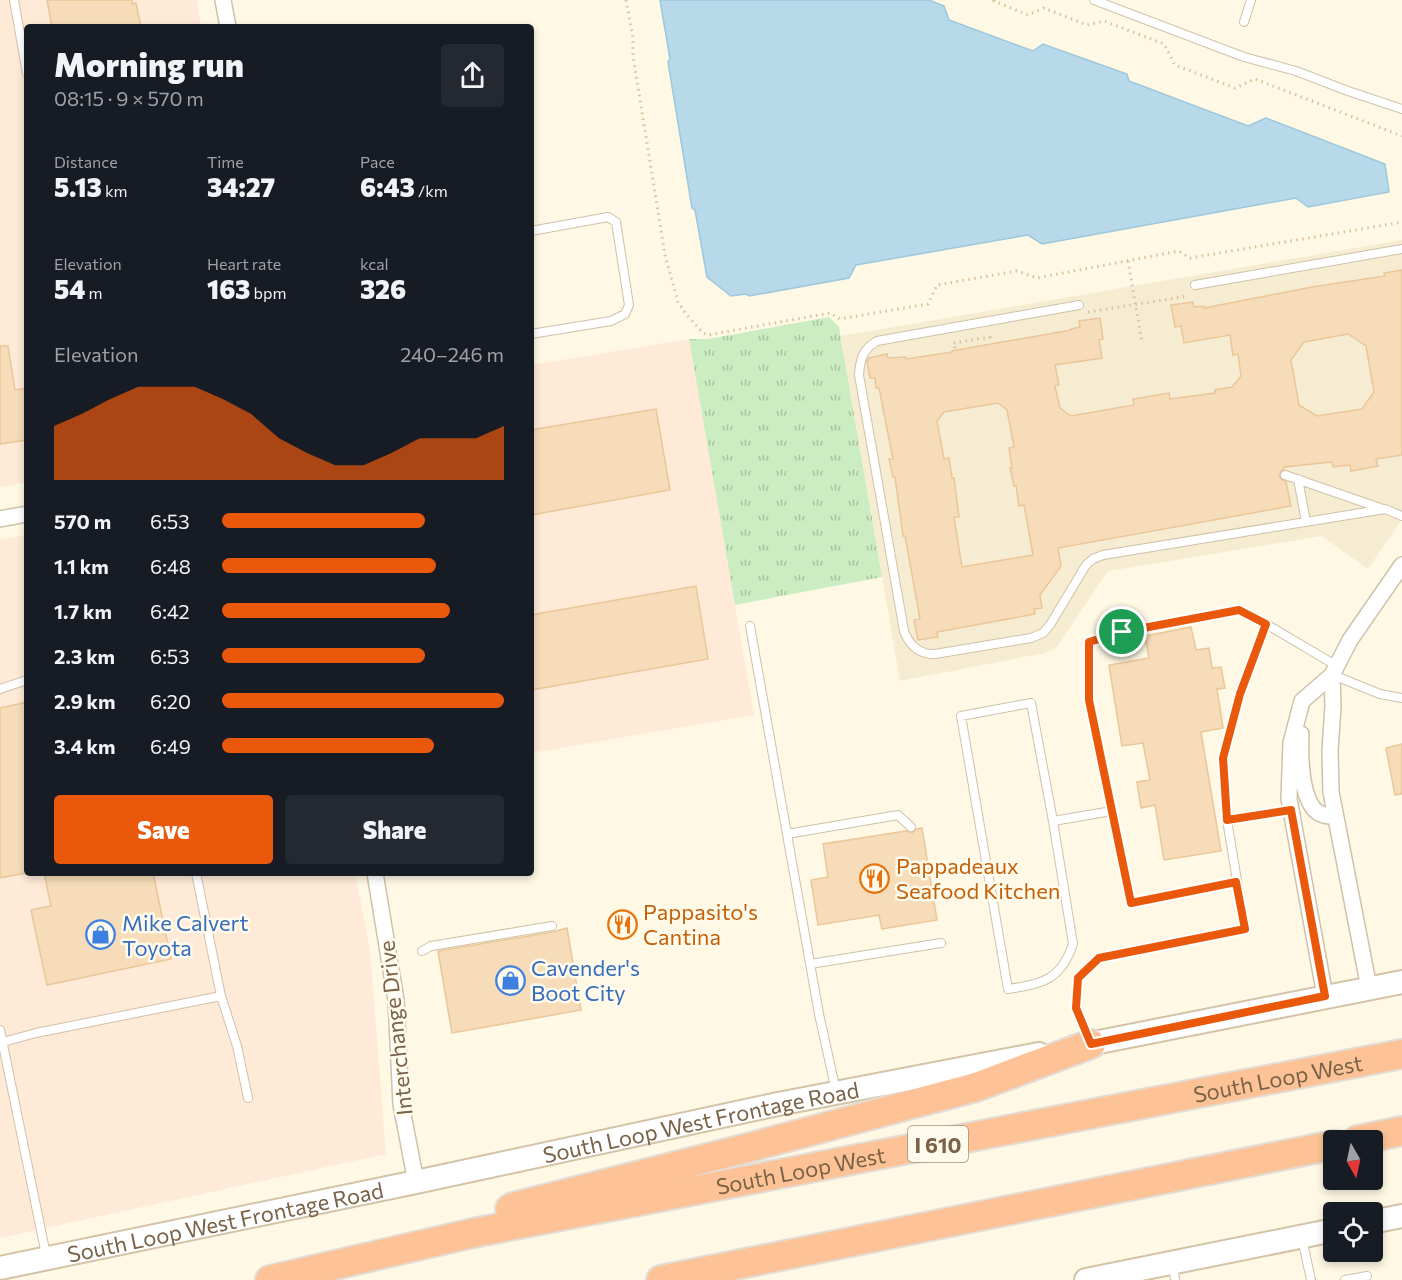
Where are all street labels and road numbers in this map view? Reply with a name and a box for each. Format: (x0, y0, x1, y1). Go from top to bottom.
street label: Interchange Drive (372, 939, 418, 1117)
street label: South Loop West (1191, 1048, 1365, 1107)
street label: South Loop West Frontage Road (540, 1075, 861, 1168)
road number: I 610 (908, 1126, 968, 1162)
street label: South Loop West (714, 1140, 888, 1199)
street label: South Loop West Frontage Road (65, 1176, 386, 1267)

